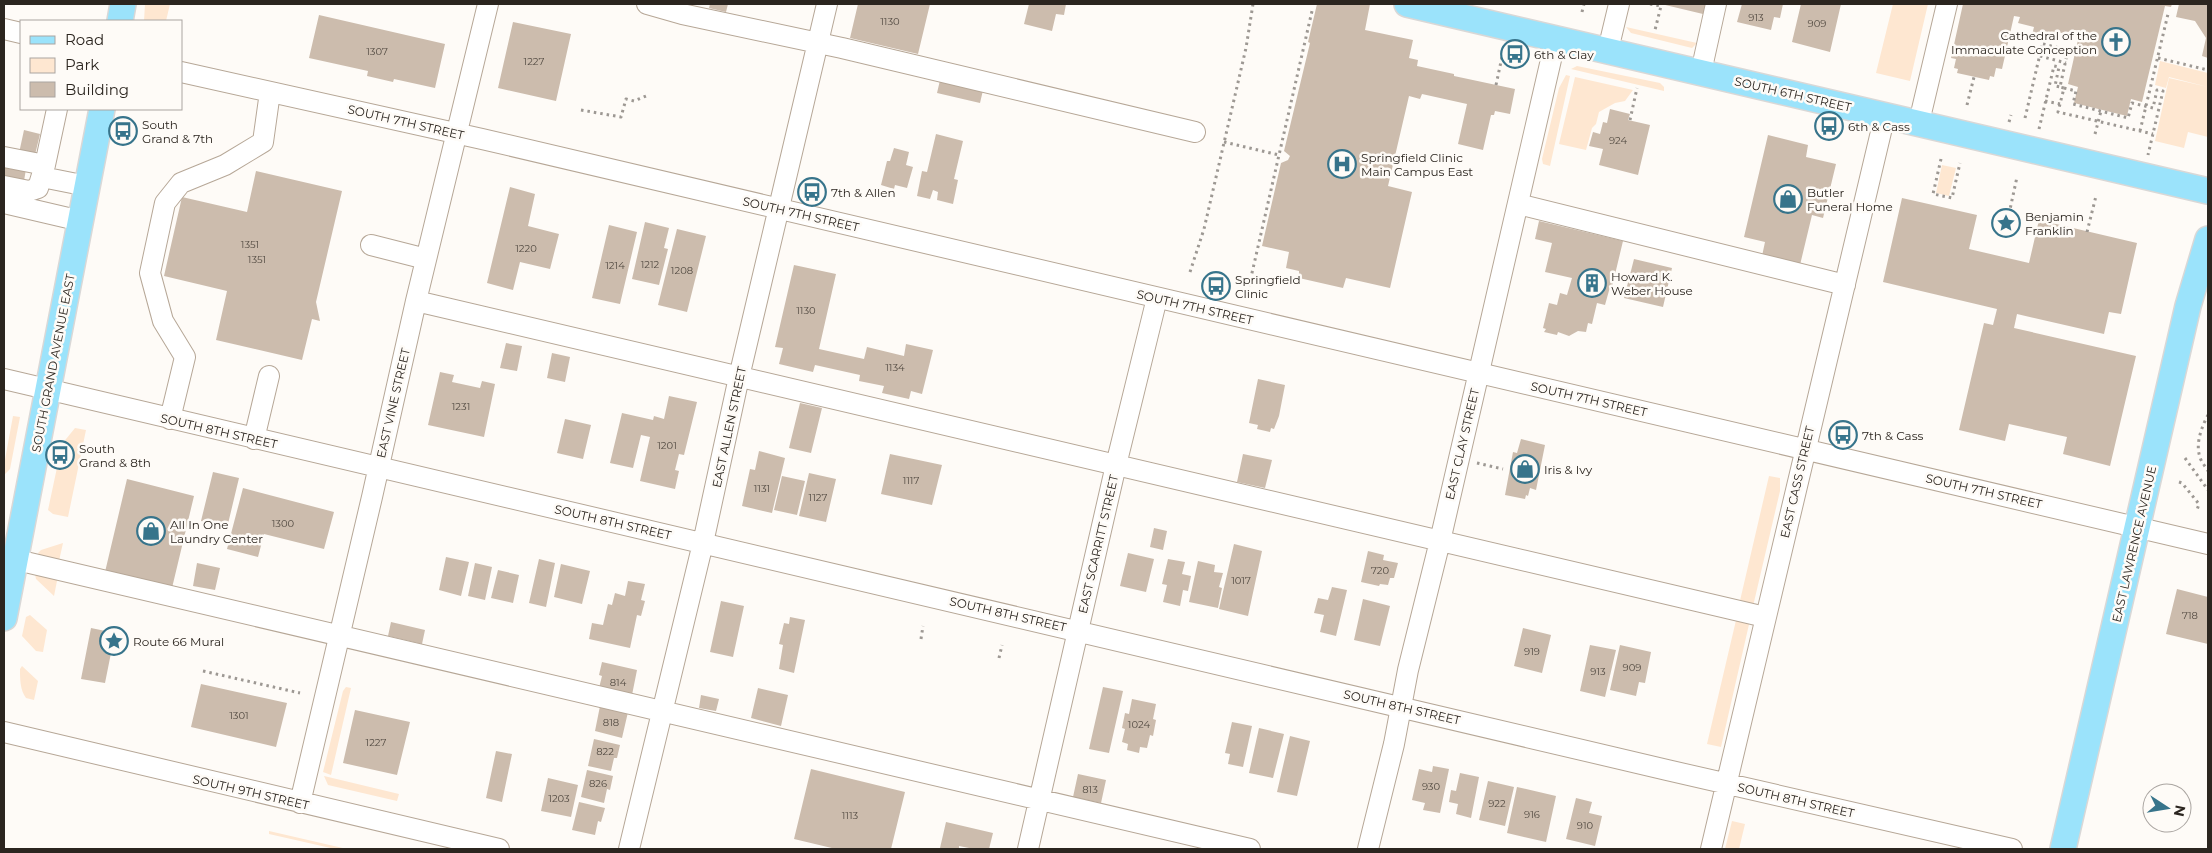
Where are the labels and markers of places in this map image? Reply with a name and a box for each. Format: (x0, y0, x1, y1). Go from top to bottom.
church icon: Cathedral of the Immaculate Conception (2101, 27, 2131, 57)
place label: Cathedral of the Immaculate Conception (1951, 28, 2097, 57)
bus stop icon: 6th & Clay (1500, 39, 1530, 69)
place label: 6th & Clay (1534, 47, 1594, 62)
bus stop icon: 6th & Cass (1814, 111, 1844, 141)
bus stop icon: South Grand & 7th (108, 116, 138, 146)
place label: South Grand & 7th (142, 117, 213, 146)
place label: 6th & Cass (1848, 119, 1910, 134)
hospital icon: Springfield Clinic Main Campus East (1327, 149, 1357, 179)
place label: Springfield Clinic Main Campus East (1361, 150, 1473, 179)
bus stop icon: 7th & Allen (797, 177, 827, 207)
shop icon: Butler Funeral Home (1773, 184, 1803, 214)
place label: 7th & Allen (831, 185, 896, 200)
place label: Butler Funeral Home (1807, 185, 1893, 214)
place icon: Benjamin Franklin (1991, 208, 2021, 238)
place label: Benjamin Franklin (2025, 209, 2084, 238)
building icon: Howard K. Weber House (1577, 268, 1607, 298)
place label: Howard K. Weber House (1611, 269, 1693, 298)
bus stop icon: Springfield Clinic (1201, 271, 1231, 301)
place label: Springfield Clinic (1235, 272, 1301, 301)
bus stop icon: 7th & Cass (1828, 420, 1858, 450)
place label: 7th & Cass (1862, 428, 1924, 443)
bus stop icon: South Grand & 8th (45, 440, 75, 470)
place label: South Grand & 8th (79, 441, 151, 470)
shop icon: Iris & Ivy (1510, 454, 1540, 484)
place label: Iris & Ivy (1544, 462, 1593, 477)
shop icon: All In One Laundry Center (136, 516, 166, 546)
place label: All In One Laundry Center (170, 517, 263, 546)
place icon: Route 66 Mural (99, 626, 129, 656)
place label: Route 66 Mural (133, 634, 224, 649)

